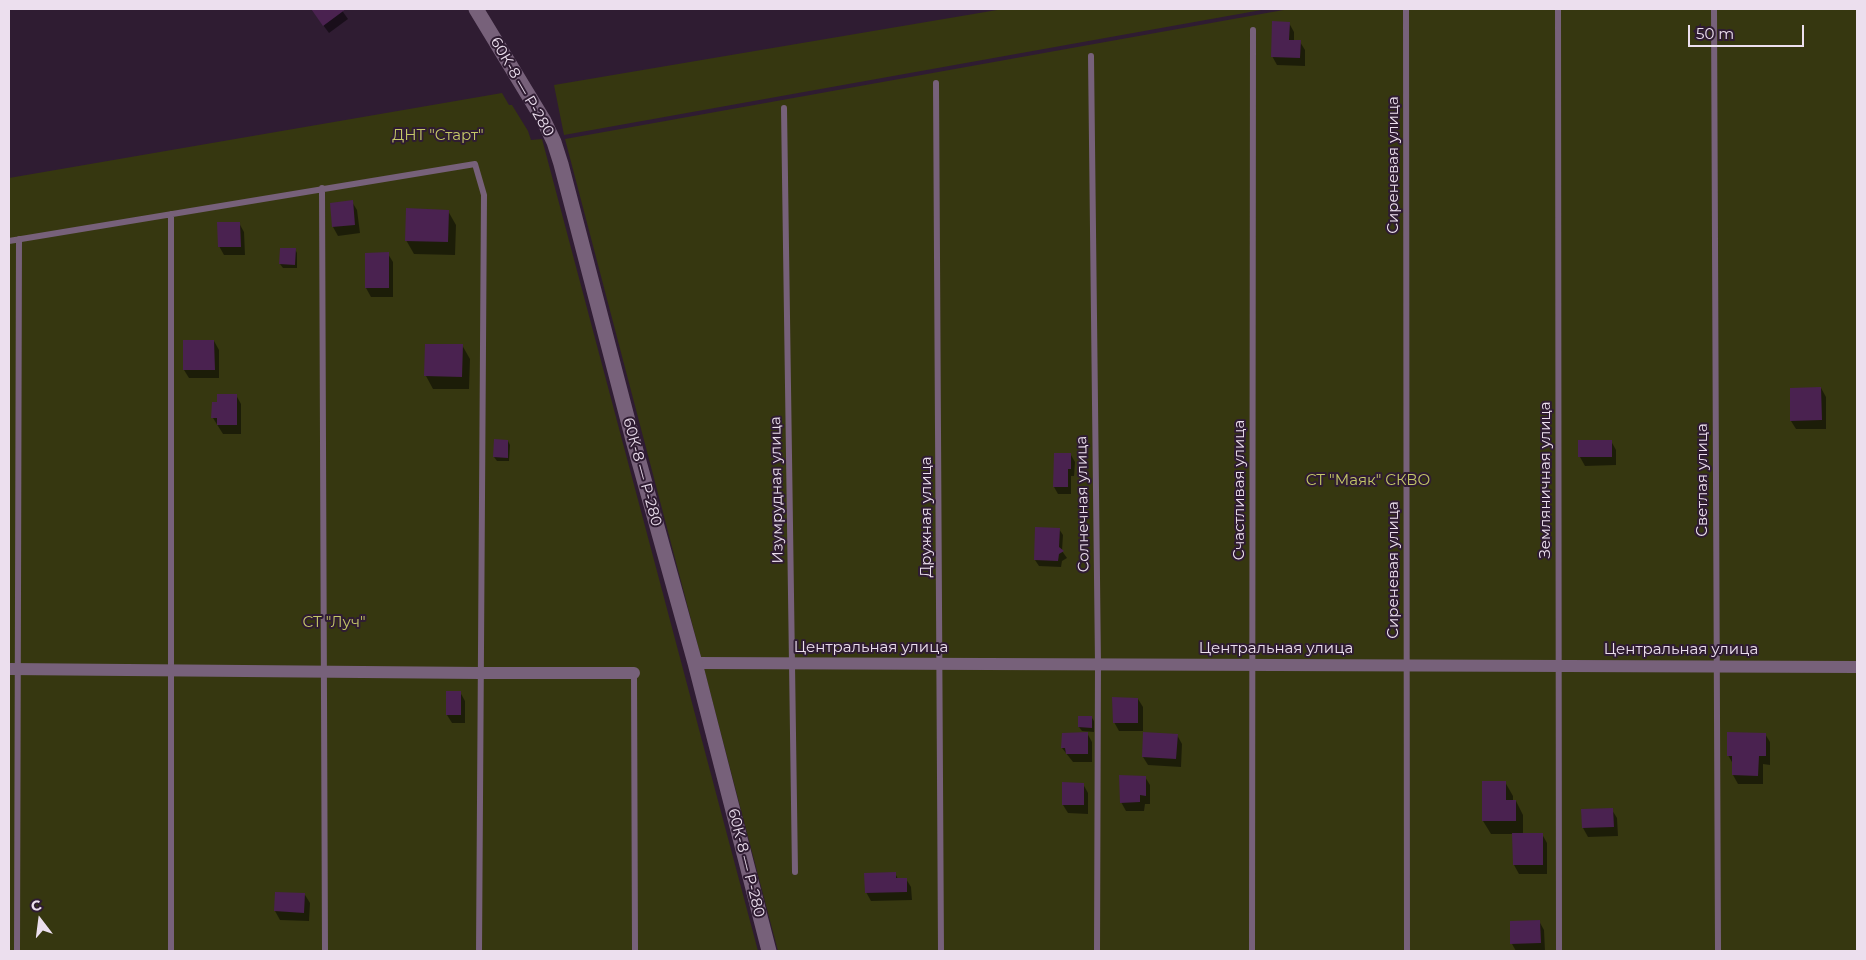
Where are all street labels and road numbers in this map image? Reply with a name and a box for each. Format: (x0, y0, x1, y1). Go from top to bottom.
street label: 60К-8 — Р-280 (486, 34, 558, 140)
street label: Сиреневая улица (1385, 96, 1403, 234)
street label: Земляничная улица (1537, 401, 1555, 559)
street label: 60К-8 — Р-280 (619, 416, 665, 528)
street label: Изумрудная улица (767, 416, 787, 564)
street label: Счастливая улица (1231, 420, 1249, 560)
street label: Светлая улица (1694, 423, 1712, 537)
street label: Солнечная улица (1073, 436, 1093, 572)
street label: Дружная улица (918, 456, 936, 578)
street label: Сиреневая улица (1385, 501, 1403, 639)
street label: Центральная улица (794, 639, 948, 657)
street label: Центральная улица (1199, 640, 1353, 658)
street label: Центральная улица (1604, 641, 1758, 659)
street label: 60К-8 — Р-280 (724, 807, 768, 919)

